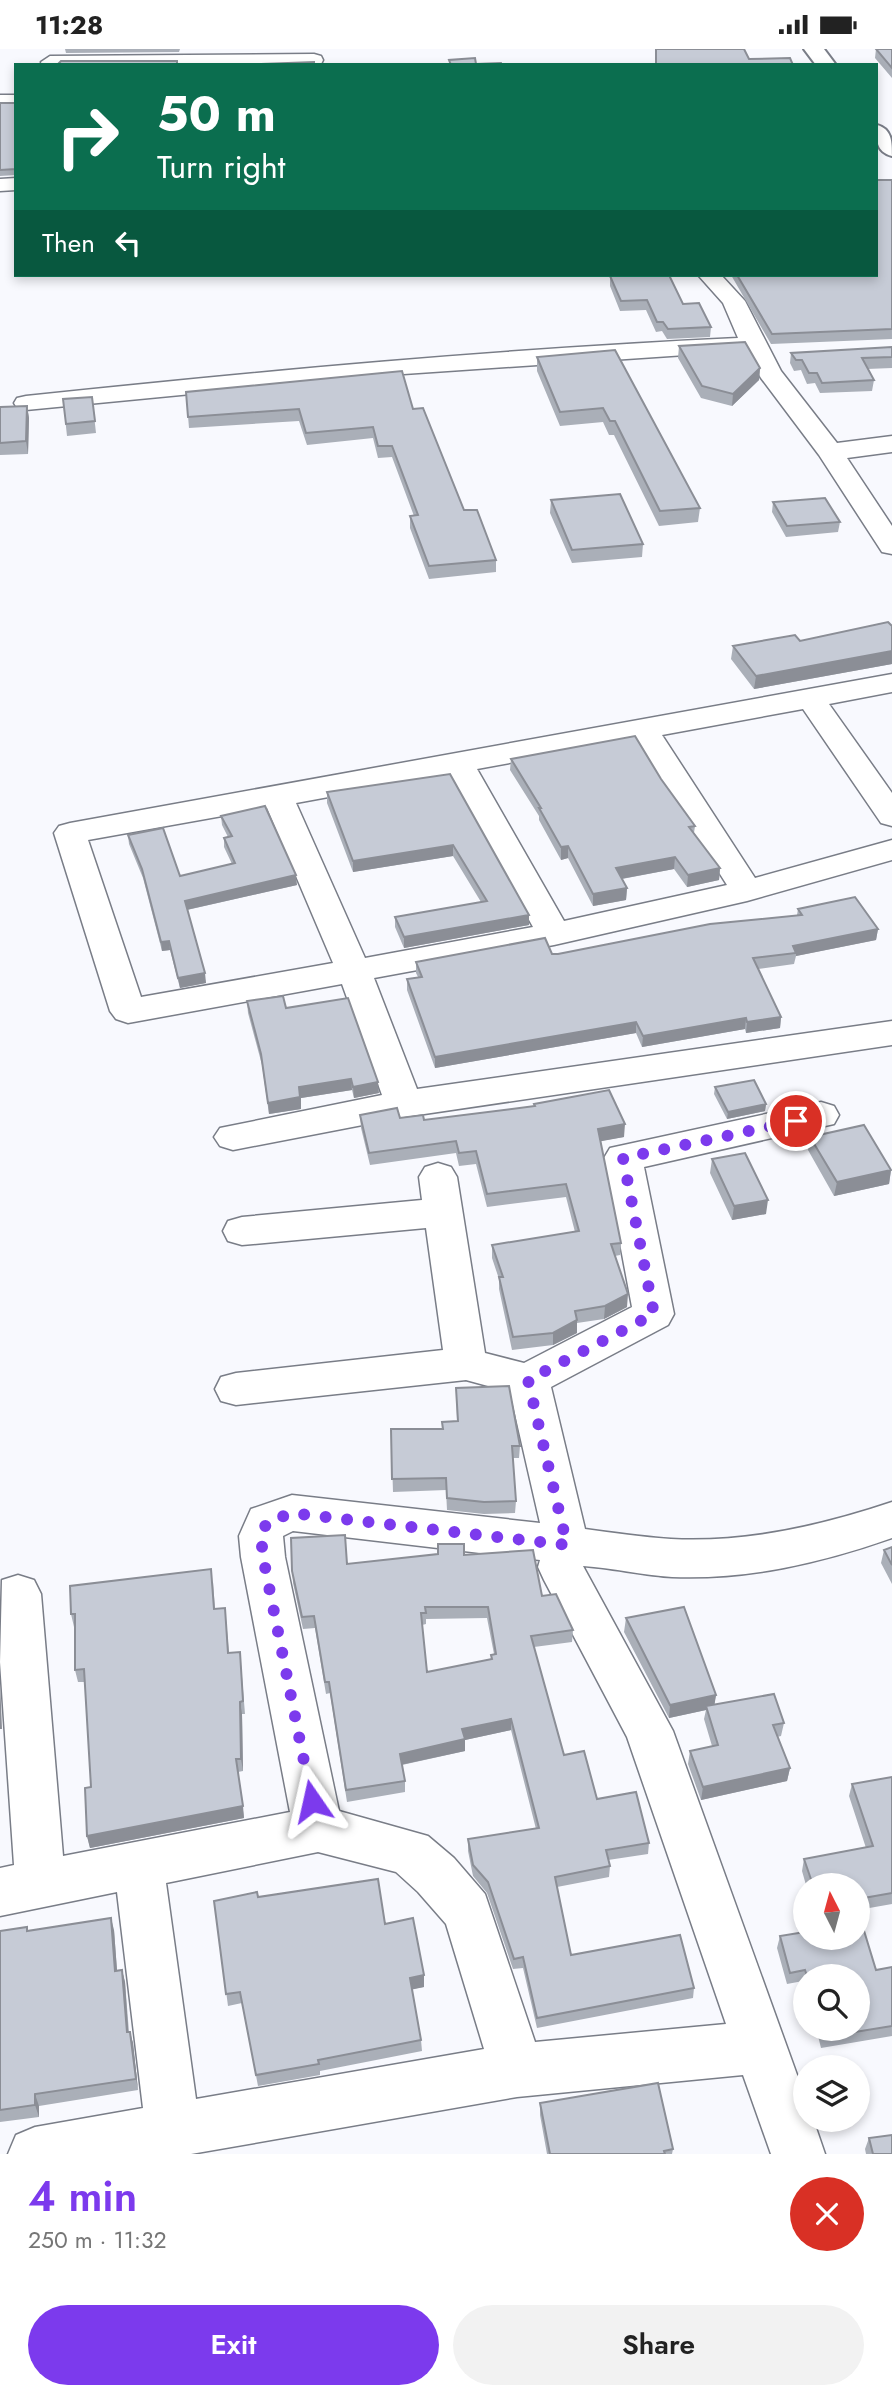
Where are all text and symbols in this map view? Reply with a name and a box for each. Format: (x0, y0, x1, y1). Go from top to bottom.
text: 11:28 (35, 6, 103, 44)
text: 50 m (157, 79, 276, 149)
icon: right (42, 91, 133, 182)
text: Turn right (157, 144, 286, 190)
text: Then (42, 224, 95, 262)
icon: left (109, 224, 147, 262)
pin (766, 1091, 826, 1151)
icon: arrive (777, 1102, 815, 1140)
position arrow (275, 1764, 349, 1838)
north arrow (793, 1873, 870, 1949)
map controls (793, 1873, 870, 2132)
button: search (793, 1964, 870, 2041)
button: layers (793, 2055, 870, 2132)
text: 4 min (28, 2166, 137, 2227)
button: close (790, 2177, 864, 2251)
text: 250 m · 11:32 (28, 2223, 167, 2257)
button: Exit (28, 2305, 439, 2385)
button: Share (453, 2305, 864, 2385)

